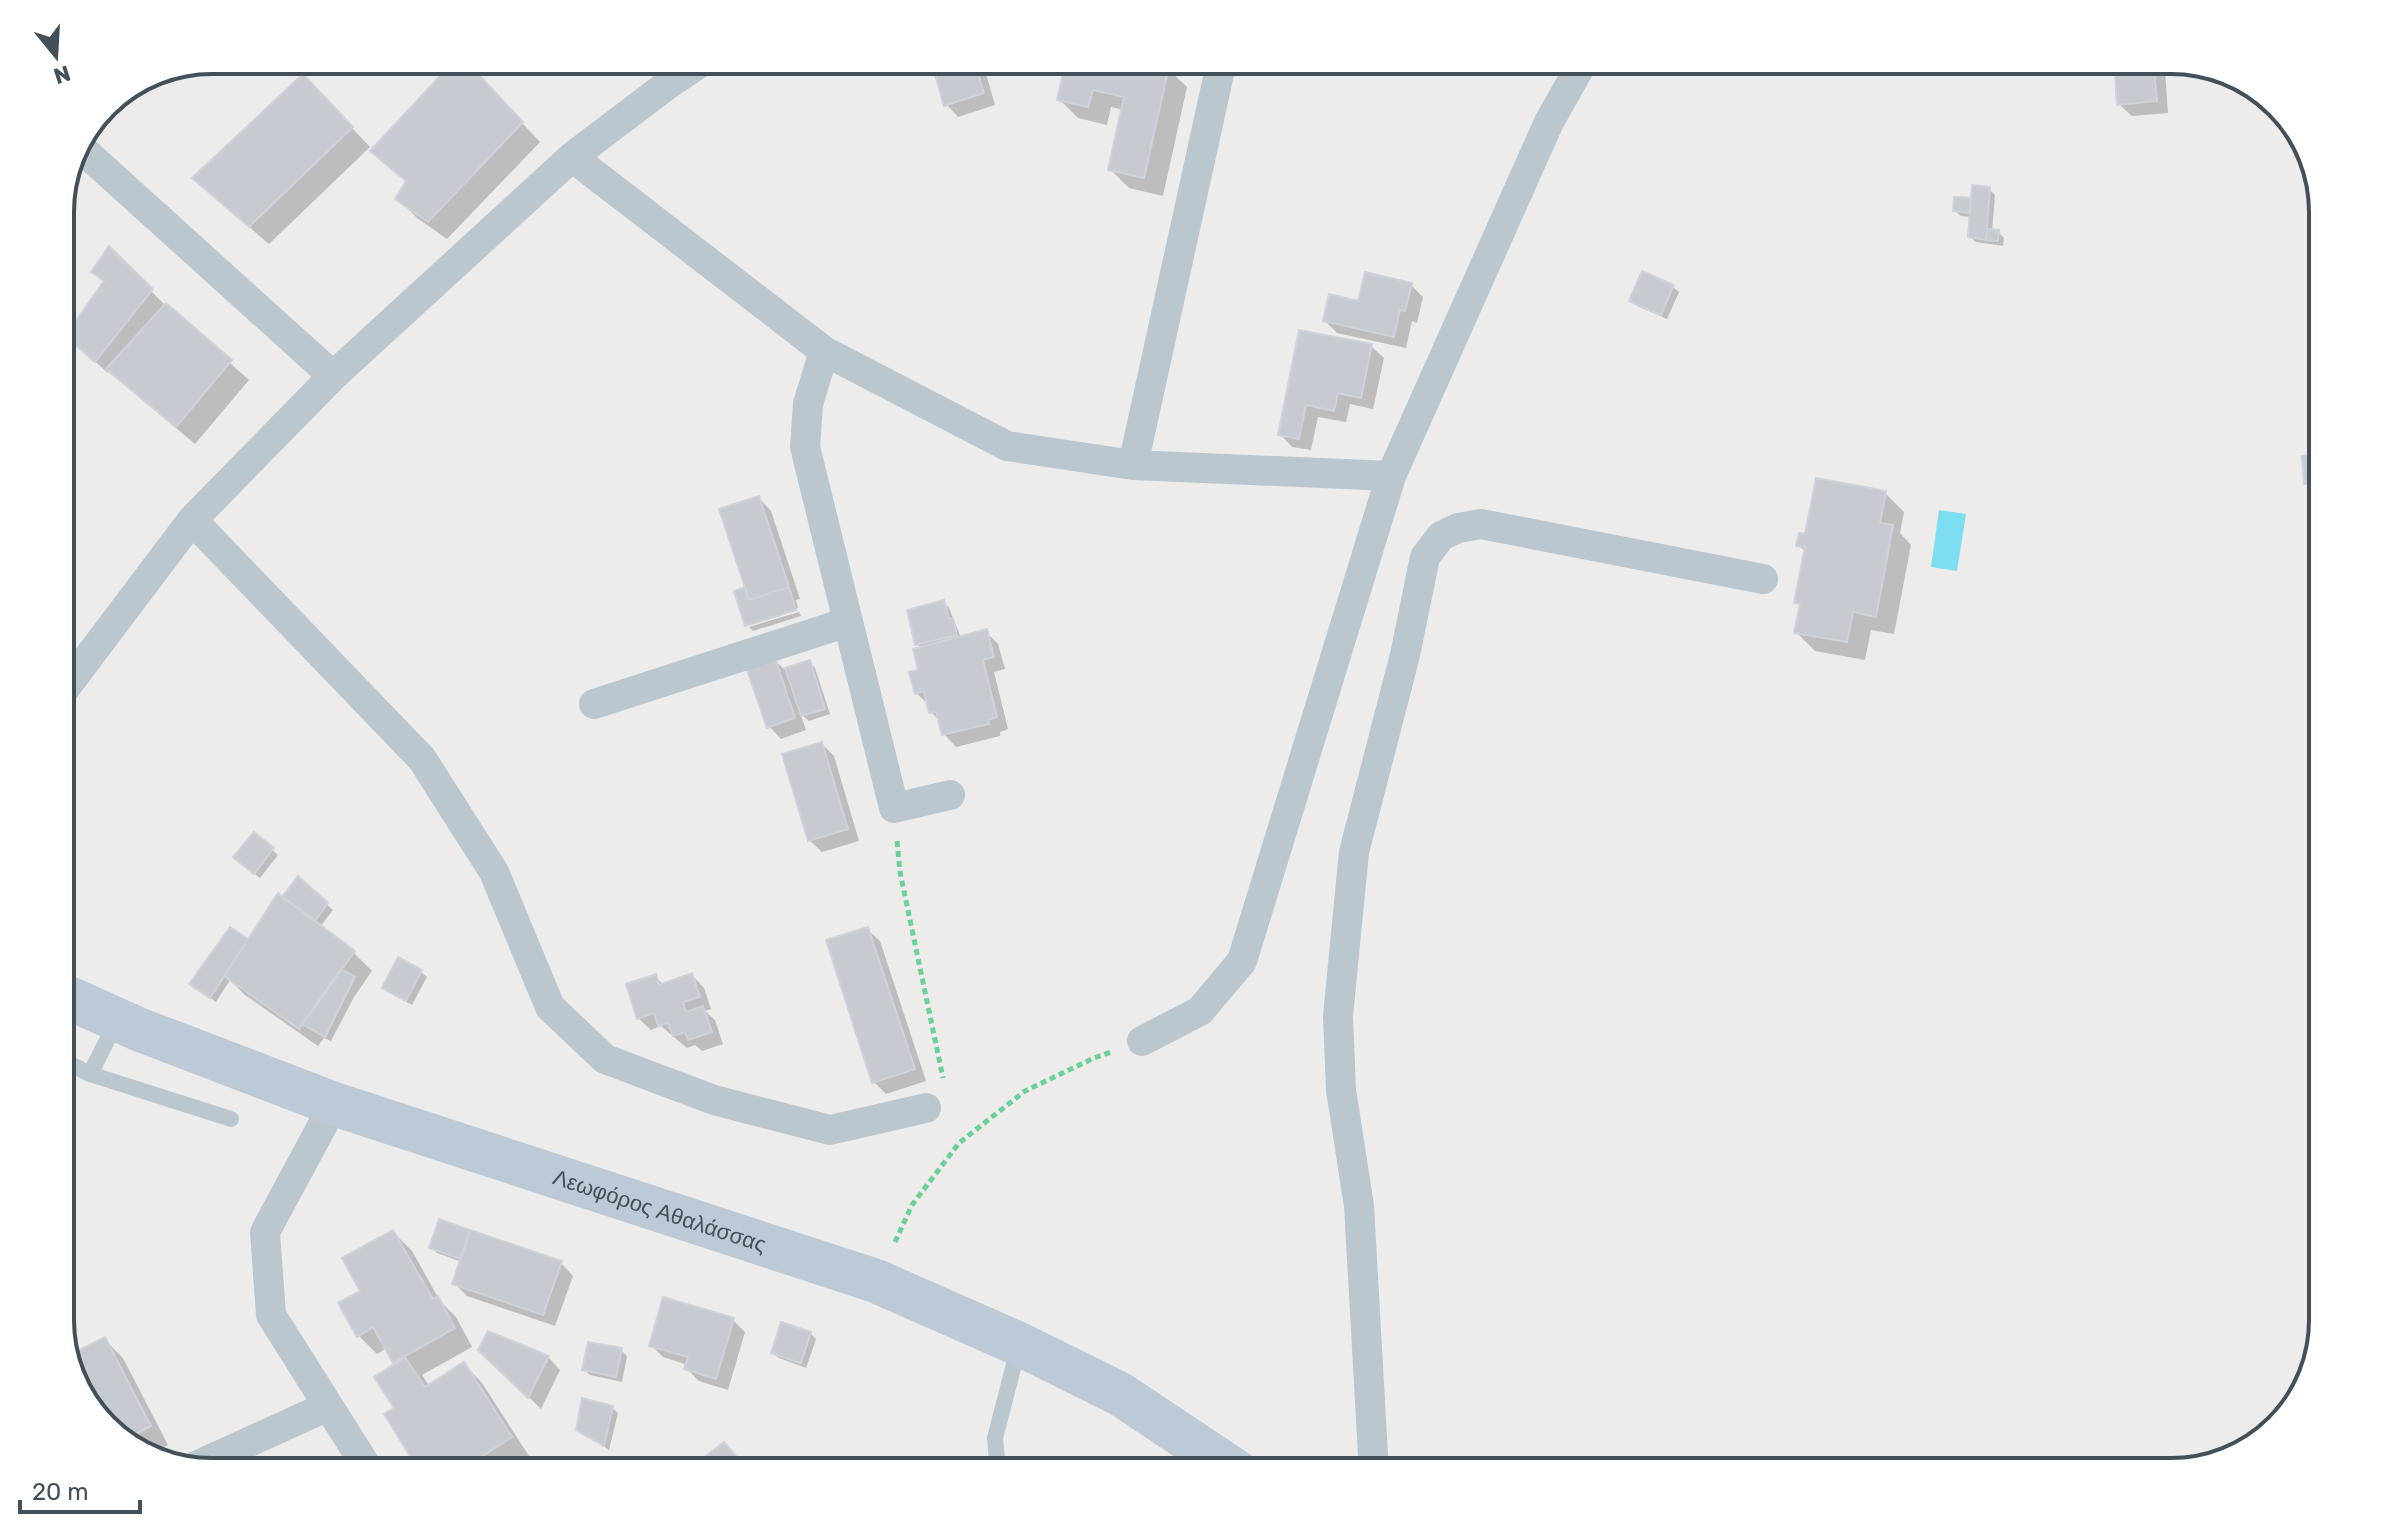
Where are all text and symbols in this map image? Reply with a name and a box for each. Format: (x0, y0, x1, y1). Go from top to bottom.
north arrow (16, 16, 96, 96)
text: N (50, 59, 74, 90)
street label: Λεωφόρος Αθαλάσσας (550, 1163, 770, 1258)
scale bar (20, 1464, 140, 1514)
text: 20 m (32, 1478, 89, 1506)

